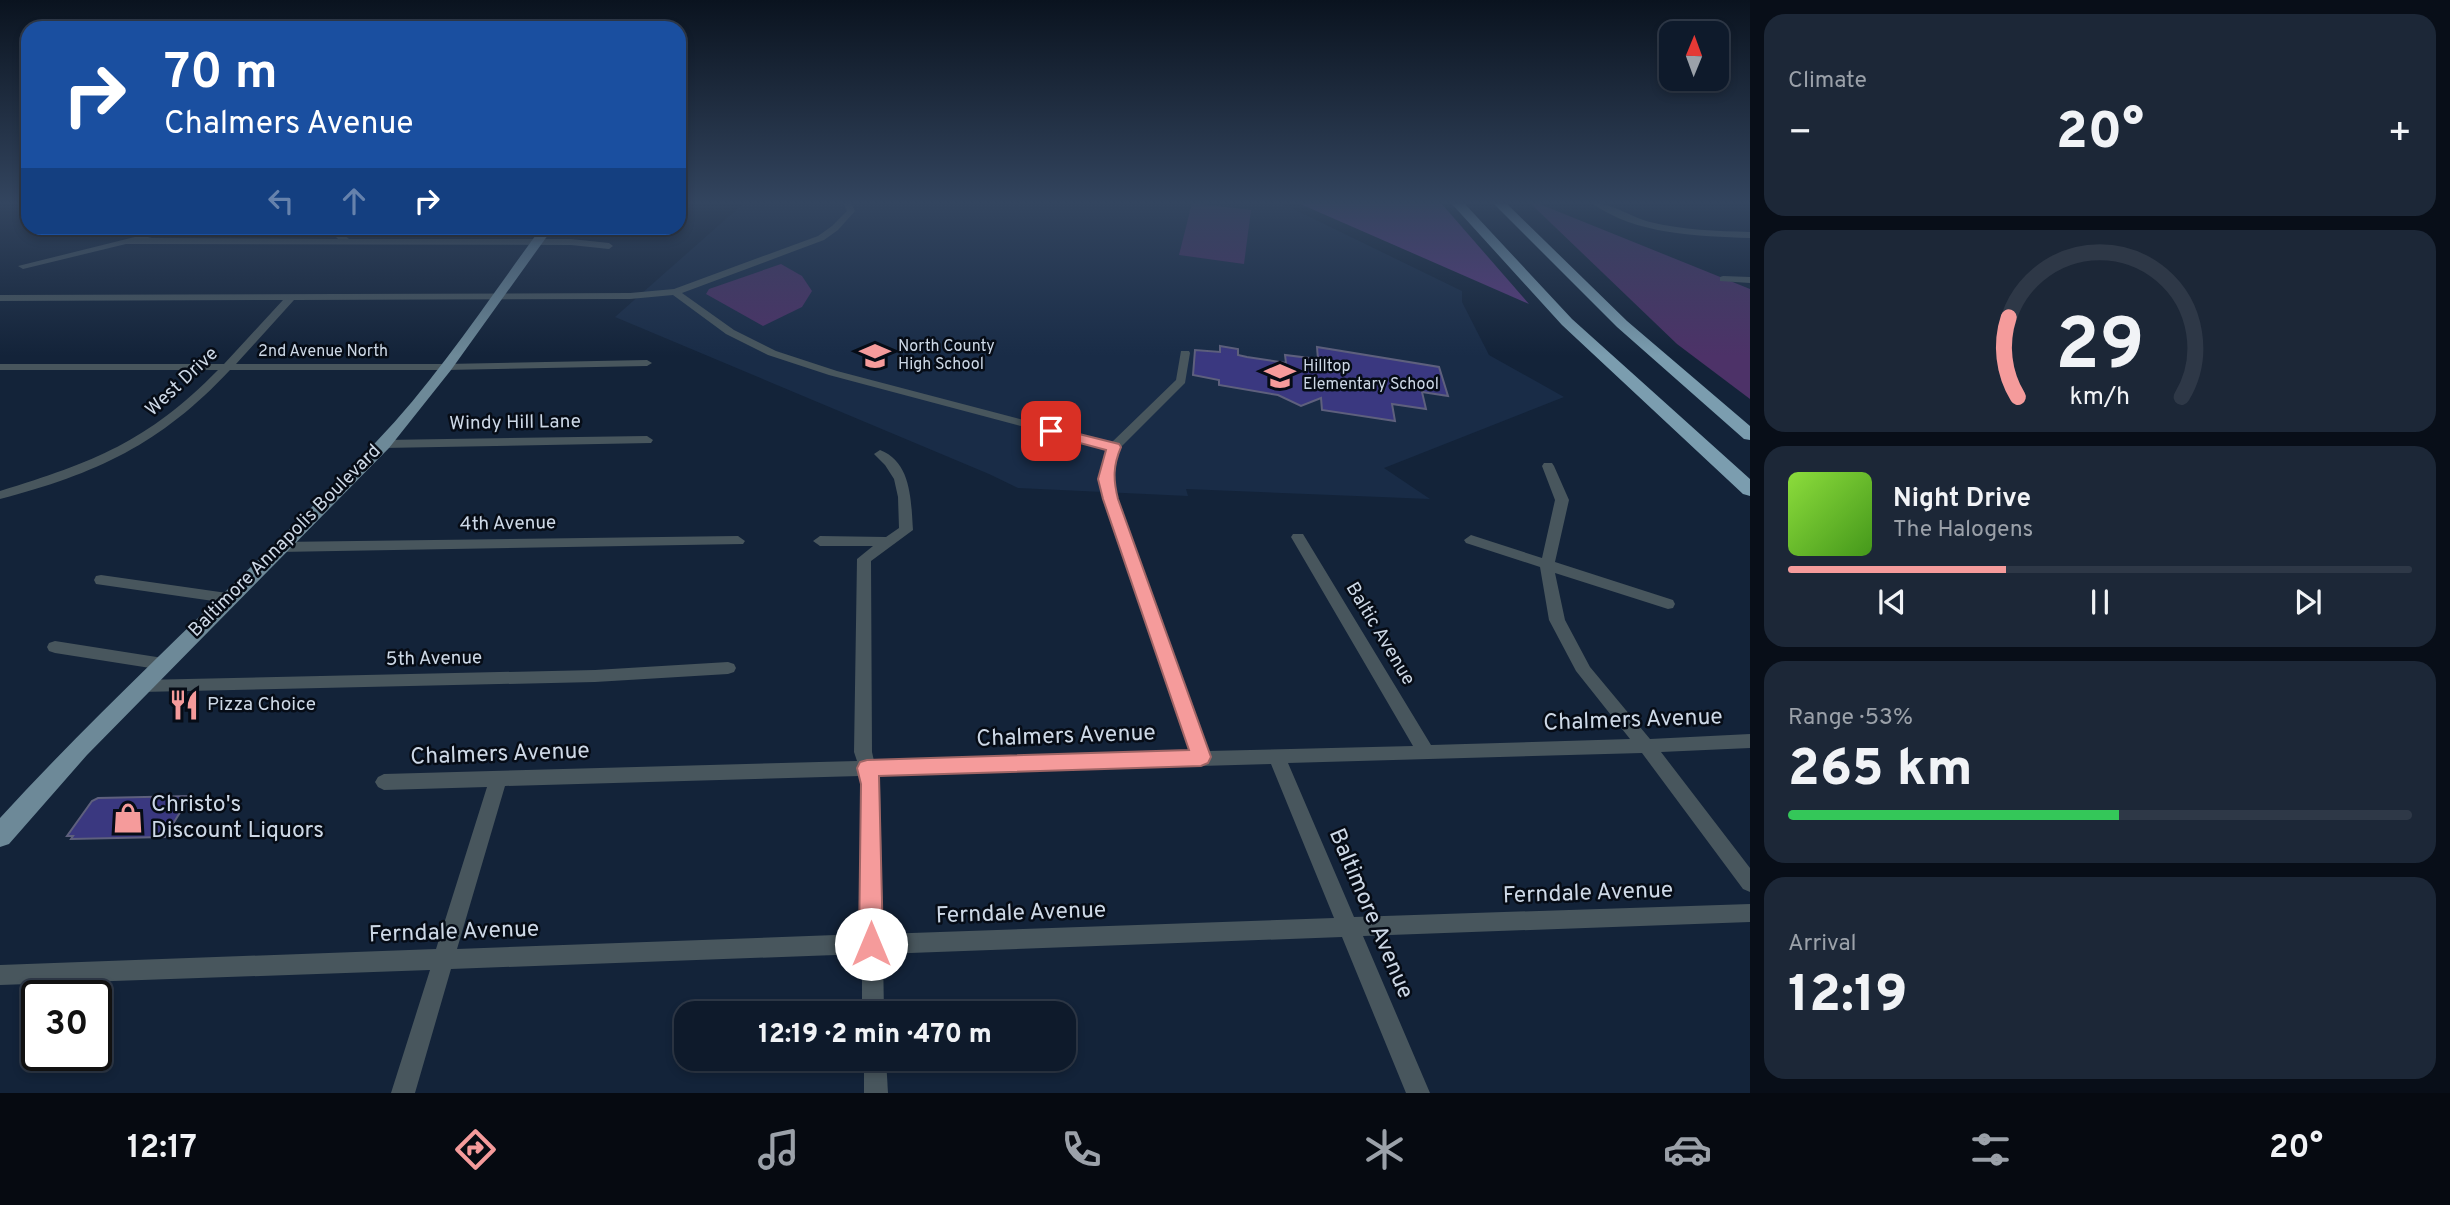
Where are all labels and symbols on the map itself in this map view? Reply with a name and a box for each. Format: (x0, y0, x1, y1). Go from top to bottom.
north arrow (1659, 21, 1729, 91)
place label: North County High School (898, 337, 995, 375)
school or university icon: North County High School (858, 339, 892, 373)
street label: West Drive (141, 342, 223, 422)
street label: 2nd Avenue North (258, 342, 388, 362)
place label: Hilltop Elementary School (1303, 357, 1439, 395)
school or university icon: Hilltop Elementary School (1263, 359, 1297, 393)
pin (1021, 401, 1081, 461)
street label: Windy Hill Lane (449, 410, 581, 436)
street label: Baltimore Annapolis Boulevard (184, 440, 386, 642)
street label: 4th Avenue (460, 511, 556, 537)
street label: Baltic Avenue (1340, 578, 1420, 690)
street label: 5th Avenue (386, 646, 482, 672)
restaurant icon: Pizza Choice (167, 688, 201, 722)
place label: Pizza Choice (207, 693, 316, 717)
street label: Chalmers Avenue (1543, 703, 1723, 739)
street label: Chalmers Avenue (976, 719, 1156, 755)
street label: Chalmers Avenue (410, 737, 590, 773)
place label: Christo's Discount Liquors (151, 791, 324, 846)
shop icon: Christo's Discount Liquors (111, 801, 145, 835)
street label: Baltimore Avenue (1321, 824, 1419, 1004)
street label: Ferndale Avenue (1502, 877, 1674, 911)
street label: Ferndale Avenue (935, 897, 1107, 931)
position arrow (834, 907, 908, 981)
street label: Ferndale Avenue (368, 916, 540, 950)
speed limit sign: 30 (21, 980, 112, 1071)

